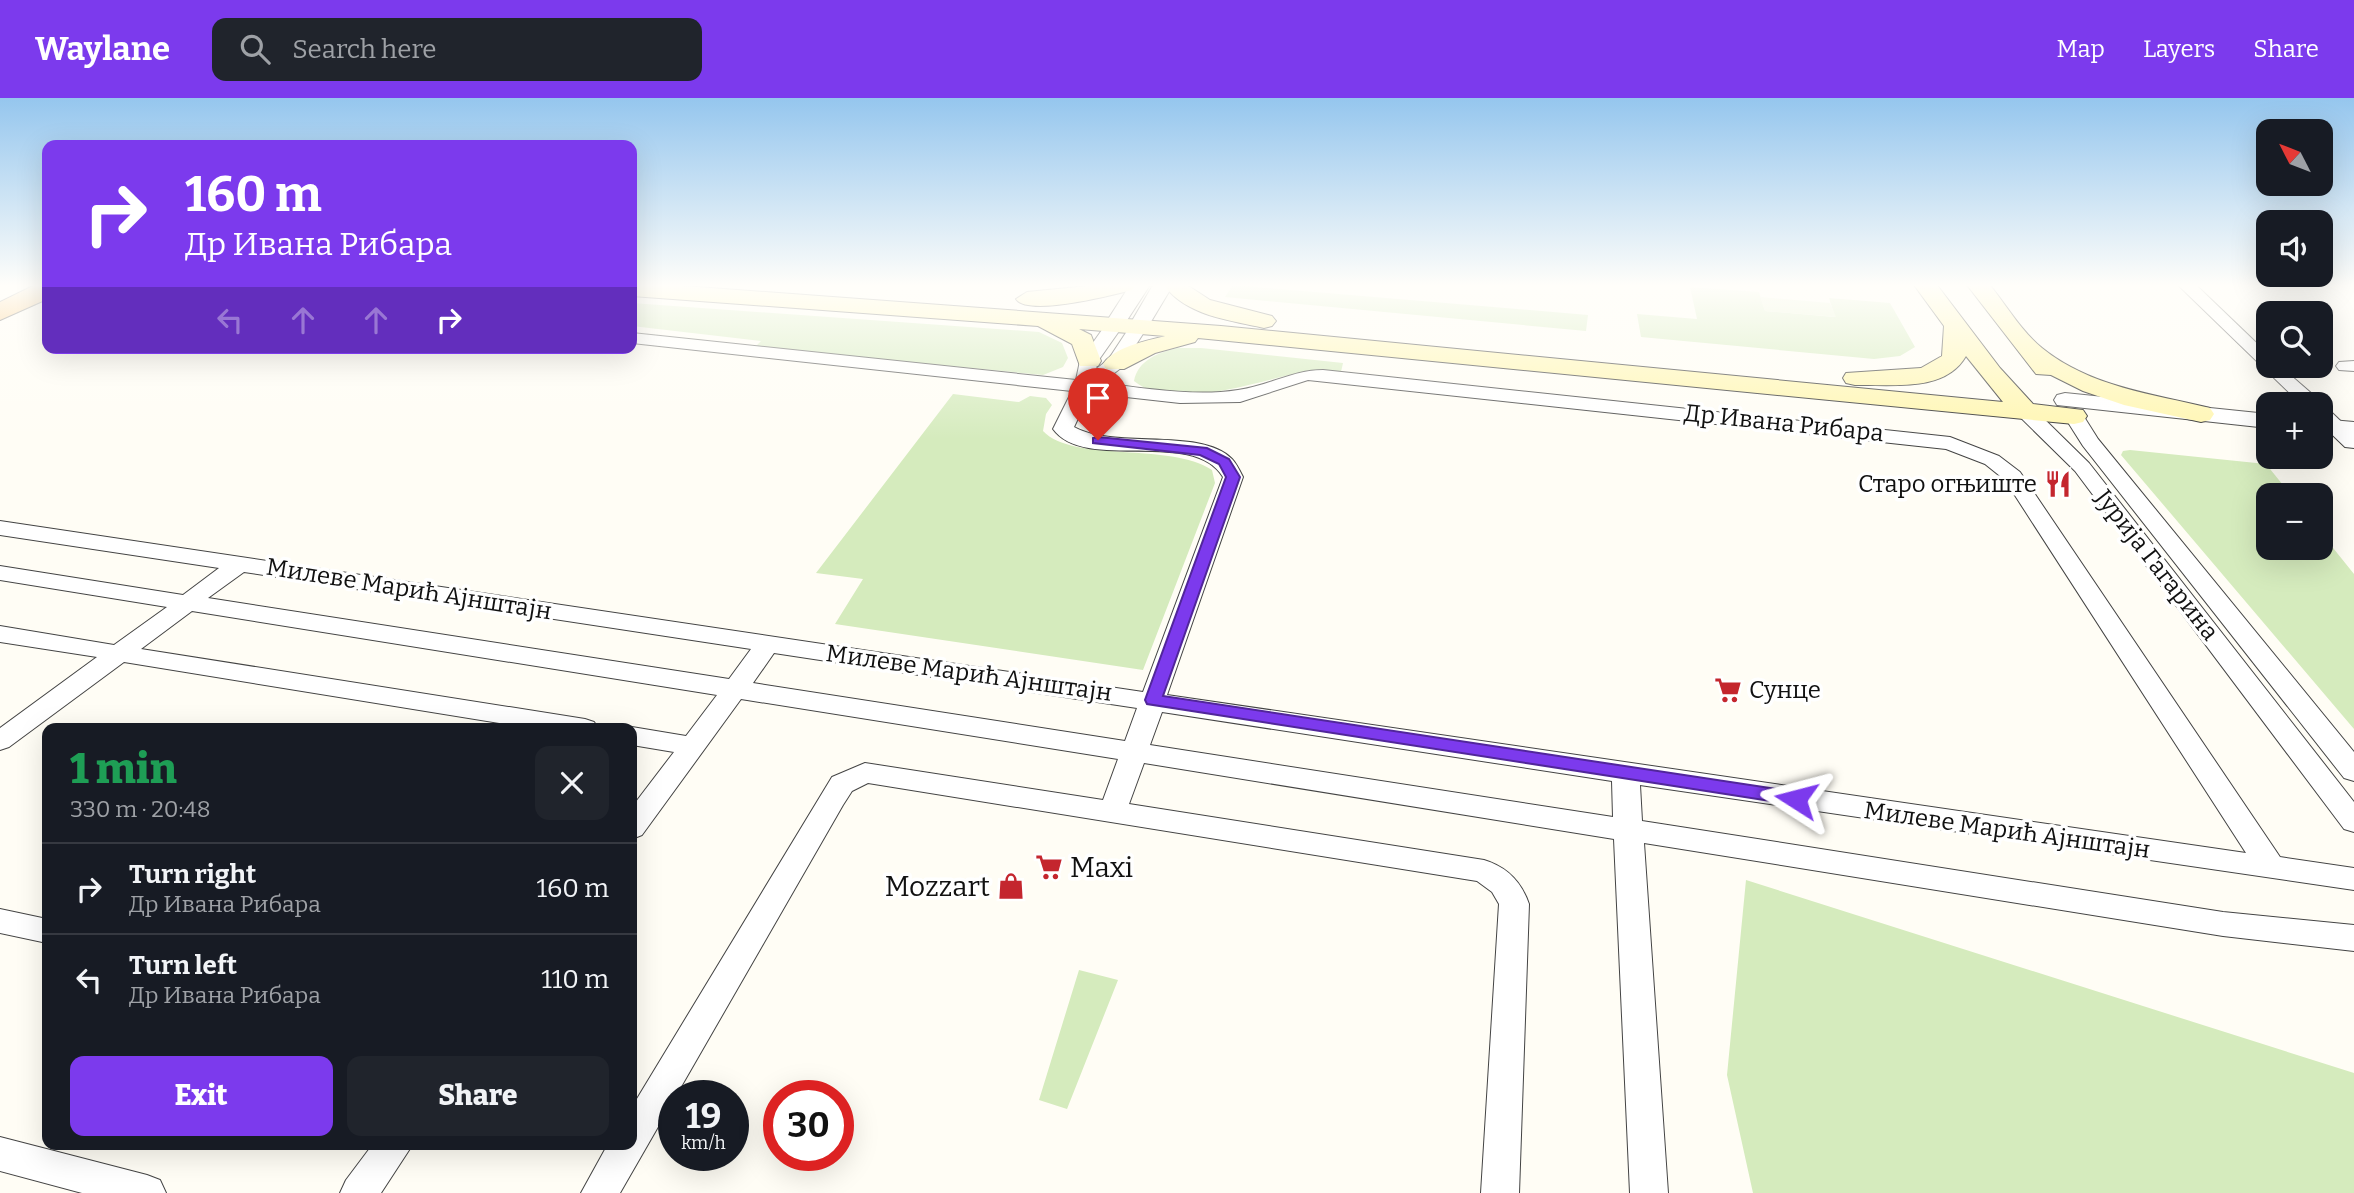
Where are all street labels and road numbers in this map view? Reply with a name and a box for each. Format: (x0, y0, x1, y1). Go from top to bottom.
street label: Др Ивана Рибара (1683, 399, 1885, 447)
street label: Јурија Гагарина (2089, 483, 2224, 646)
street label: Милеве Марић Ајнштајн (264, 553, 554, 625)
street label: Милеве Марић Ајнштајн (824, 639, 1114, 707)
street label: Милеве Марић Ајнштајн (1862, 796, 2152, 864)

